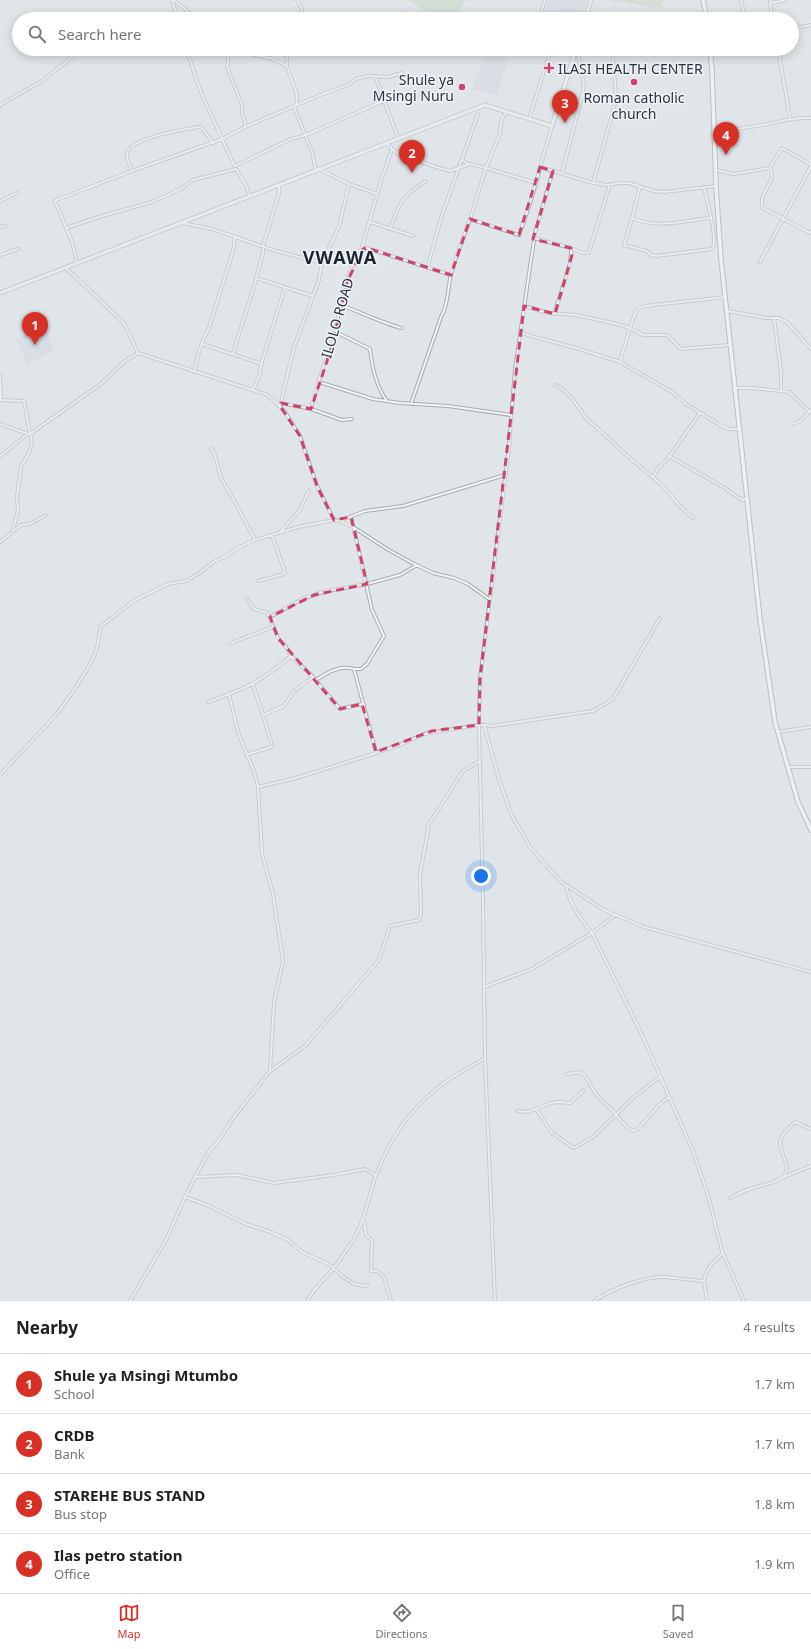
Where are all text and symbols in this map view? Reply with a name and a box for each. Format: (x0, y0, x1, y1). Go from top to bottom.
search box (12, 12, 799, 56)
icon: search (26, 23, 48, 45)
text: Search here (58, 24, 141, 44)
place label: ILASI HEALTH CENTER (558, 59, 703, 78)
marker: ILASI HEALTH CENTER (543, 62, 555, 74)
place label: Shule ya Msingi Nuru (373, 70, 454, 105)
marker: Roman catholic church (629, 77, 639, 87)
marker: Shule ya Msingi Nuru (457, 82, 467, 92)
place label: Roman catholic church (583, 88, 685, 123)
pin: 3 (552, 90, 578, 123)
pin: 4 (713, 122, 739, 155)
pin: 2 (399, 140, 425, 173)
district label: VWAWA (303, 245, 377, 269)
street label: ILOLO ROAD (316, 276, 358, 360)
pin: 1 (22, 312, 48, 345)
your location (471, 866, 491, 886)
text: Nearby (16, 1316, 78, 1339)
text: 4 results (743, 1318, 795, 1336)
text: Shule ya Msingi Mtumbo (54, 1365, 238, 1385)
text: 1 (25, 1375, 33, 1393)
text: 1.7 km (754, 1375, 795, 1393)
text: School (54, 1385, 95, 1403)
text: CRDB (54, 1425, 94, 1445)
text: 2 (25, 1435, 33, 1453)
text: 1.7 km (754, 1435, 795, 1453)
text: Bank (54, 1445, 85, 1463)
text: STAREHE BUS STAND (54, 1485, 205, 1505)
text: 3 (25, 1495, 33, 1513)
text: 1.8 km (754, 1495, 795, 1513)
text: Bus stop (54, 1505, 107, 1523)
text: Ilas petro station (54, 1545, 183, 1565)
text: 4 (25, 1555, 33, 1573)
text: 1.9 km (754, 1555, 795, 1573)
text: Office (54, 1565, 90, 1583)
tab: Map (118, 1602, 140, 1641)
tab: Directions (375, 1602, 428, 1641)
tab: Saved (663, 1602, 693, 1641)

